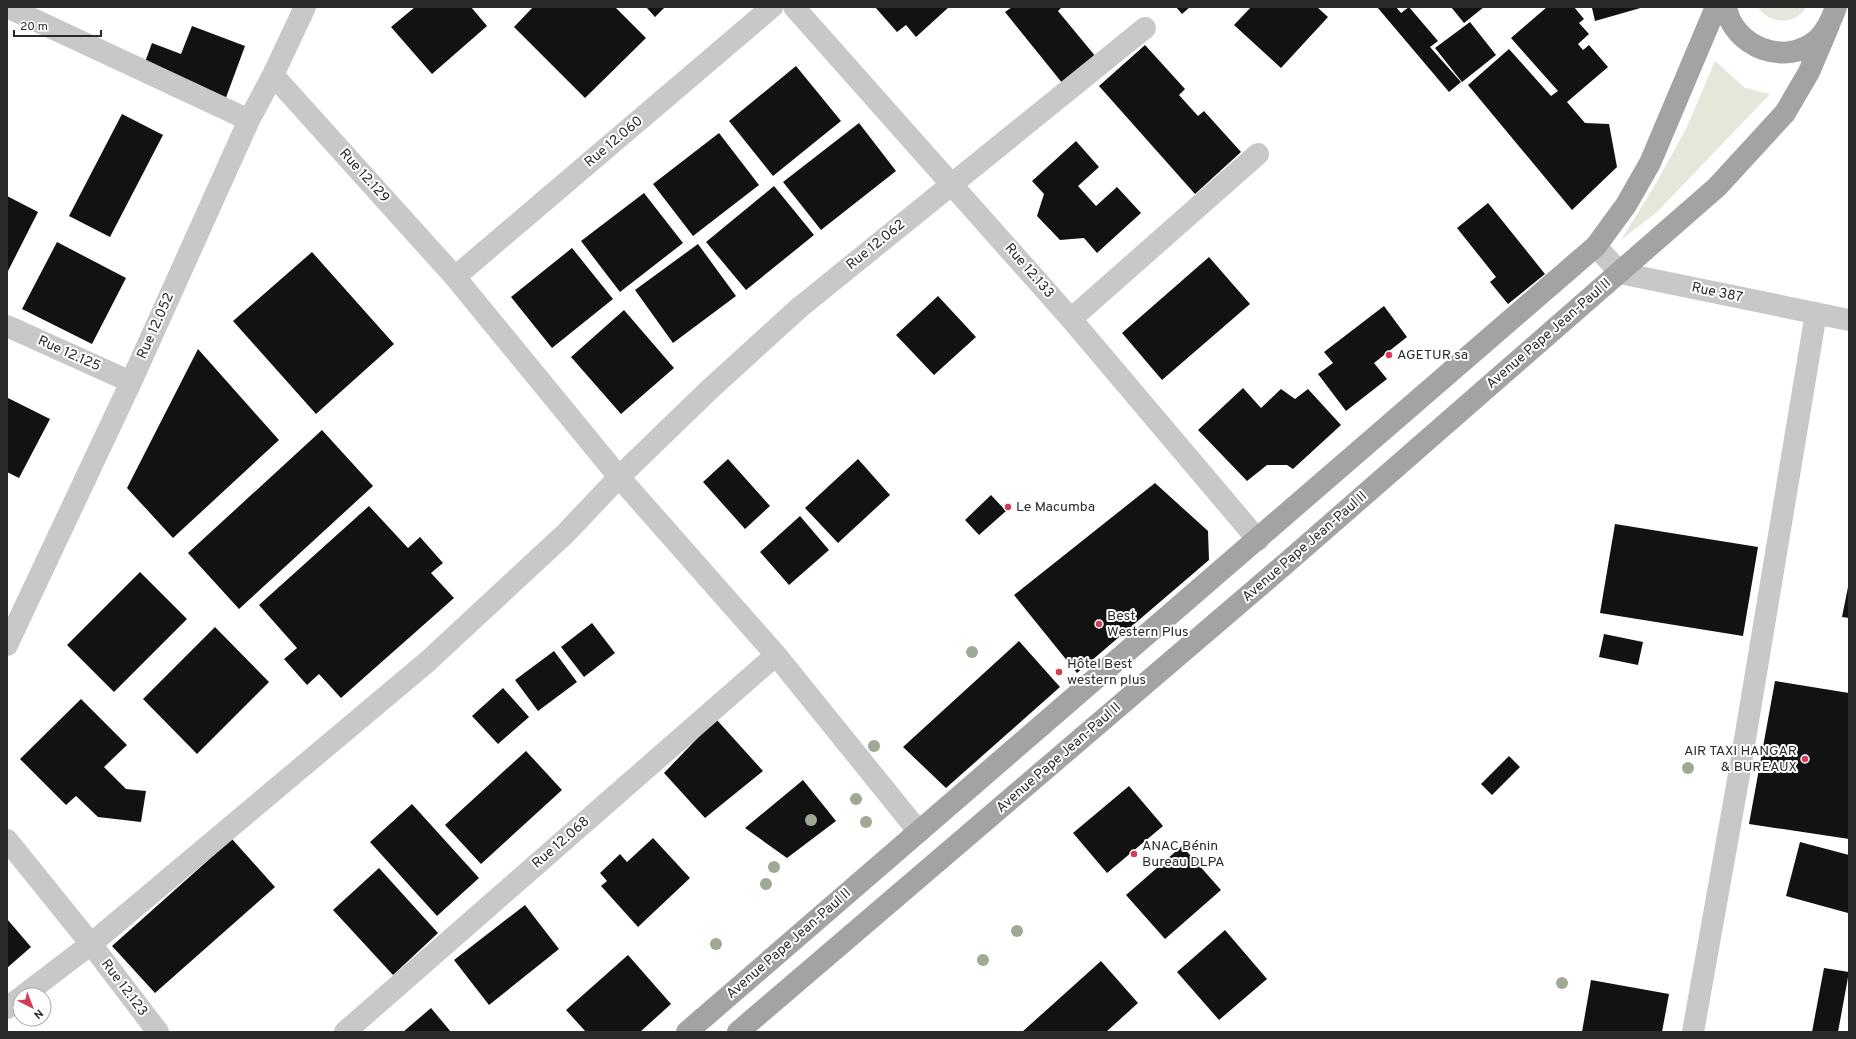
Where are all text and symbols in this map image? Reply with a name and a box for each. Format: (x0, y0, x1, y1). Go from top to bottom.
scale bar (14, 12, 101, 38)
text: 20 m (20, 19, 48, 35)
street label: Rue 12.060 (581, 113, 647, 171)
street label: Rue 12.129 (335, 145, 393, 207)
street label: Rue 12.062 (843, 216, 909, 274)
street label: Rue 12.133 (1001, 240, 1057, 302)
street label: Avenue Pape Jean-Paul II (1483, 275, 1615, 393)
street label: Rue 387 (1690, 279, 1744, 307)
street label: Rue 12.052 (134, 290, 178, 362)
street label: Rue 12.125 (35, 333, 103, 375)
place label: AGETUR sa (1397, 347, 1468, 364)
marker: AGETUR sa (1384, 350, 1394, 360)
street label: Avenue Pape Jean-Paul II (1239, 488, 1371, 606)
place label: Le Macumba (1016, 499, 1095, 516)
marker: Le Macumba (1003, 502, 1013, 512)
place label: Best Western Plus (1107, 608, 1189, 641)
marker: Best Western Plus (1094, 619, 1104, 629)
place label: Hôtel Best western plus (1067, 656, 1146, 689)
marker: Hôtel Best western plus (1054, 667, 1064, 677)
street label: Avenue Pape Jean-Paul II (993, 699, 1125, 817)
place label: AIR TAXI HANGAR & BUREAUX (1684, 743, 1797, 776)
marker: AIR TAXI HANGAR & BUREAUX (1800, 754, 1810, 764)
street label: Rue 12.068 (529, 813, 593, 873)
place label: ANAC Bénin Bureau DLPA (1142, 838, 1224, 871)
marker: ANAC Bénin Bureau DLPA (1129, 849, 1139, 859)
street label: Avenue Pape Jean-Paul II (723, 885, 855, 1003)
street label: Rue 12.123 (97, 956, 151, 1020)
north arrow (12, 987, 52, 1027)
text: N (30, 1006, 46, 1022)

